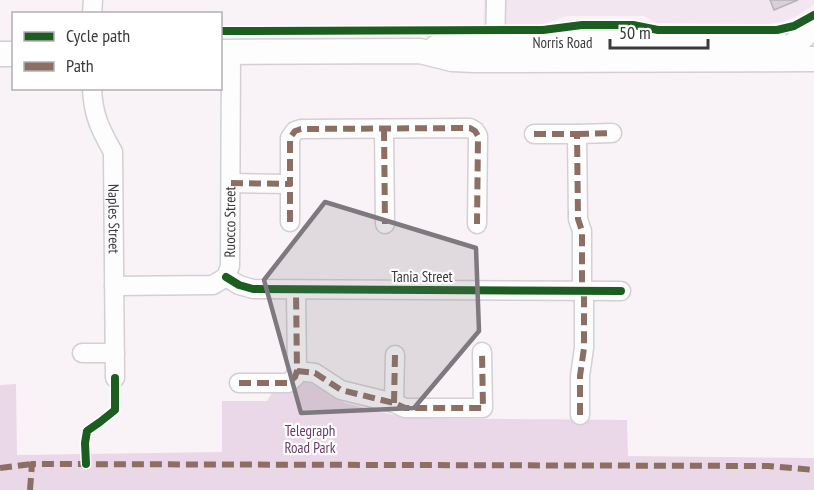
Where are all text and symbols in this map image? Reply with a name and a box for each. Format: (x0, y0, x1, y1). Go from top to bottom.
legend (12, 12, 222, 90)
scale bar (610, 12, 708, 50)
text: 50 m (619, 21, 651, 44)
text: Cycle path (66, 24, 130, 47)
street label: Norris Road (532, 33, 592, 52)
text: Path (66, 54, 94, 77)
street label: Naples Street (104, 184, 124, 254)
street label: Ruocco Street (220, 186, 239, 258)
street label: Tania Street (391, 267, 453, 286)
park label: Telegraph Road Park (284, 421, 336, 457)

